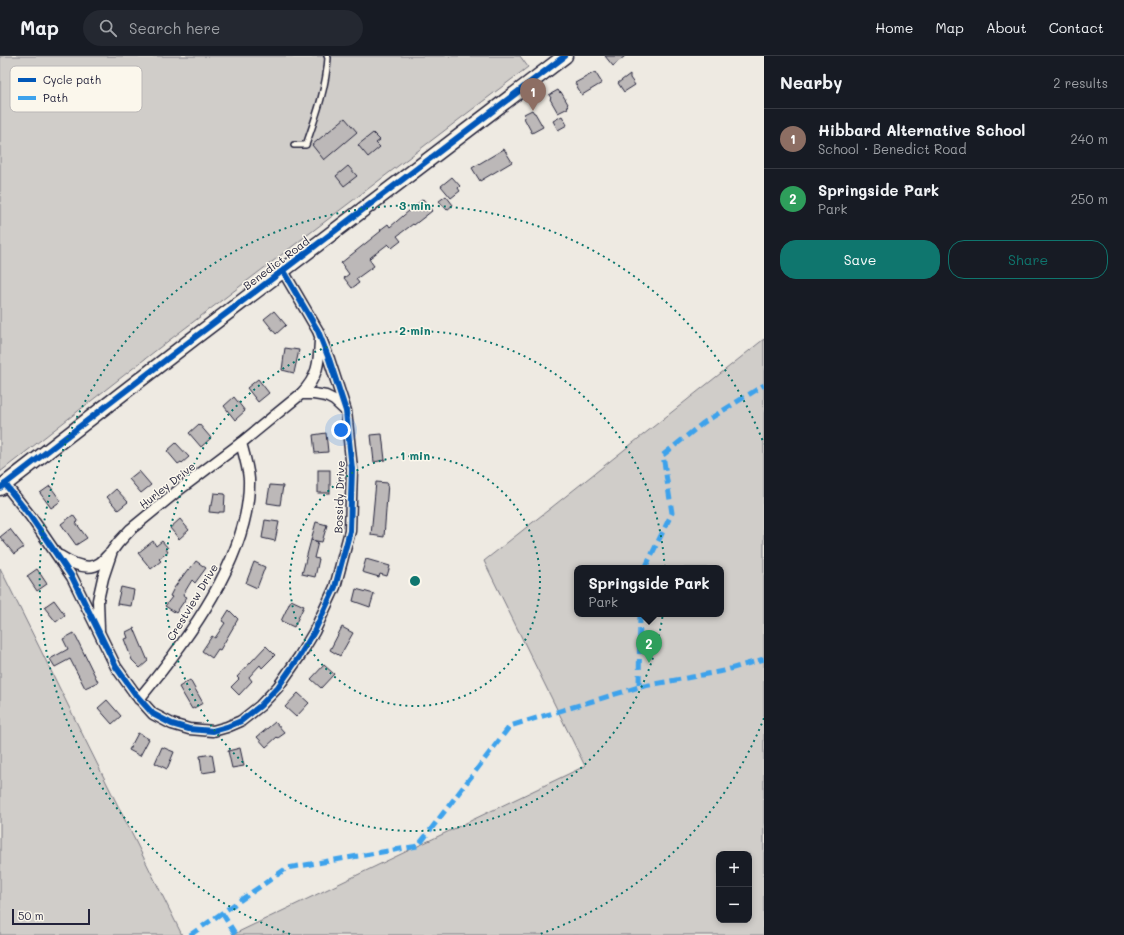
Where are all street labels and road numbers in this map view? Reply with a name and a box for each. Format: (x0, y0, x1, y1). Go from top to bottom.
street label: Benedict Road (240, 233, 312, 293)
street label: Hurley Drive (136, 458, 198, 512)
street label: Bossidy Drive (330, 460, 348, 534)
street label: Crestview Drive (163, 560, 221, 643)

